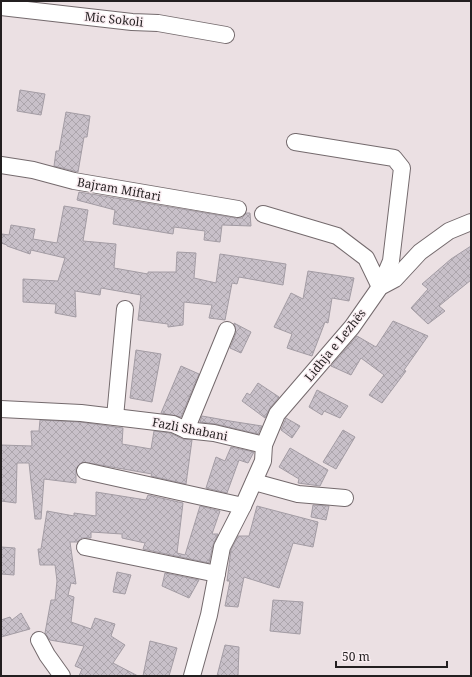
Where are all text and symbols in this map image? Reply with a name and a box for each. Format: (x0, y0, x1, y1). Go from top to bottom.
street label: Mic Sokoli (84, 7, 144, 31)
street label: Bajram Miftari (76, 173, 162, 205)
street label: Lidhja e Lezhës (300, 305, 370, 385)
street label: Fazli Shabani (151, 413, 229, 445)
scale bar (336, 643, 447, 669)
text: 50 m (342, 648, 370, 665)

